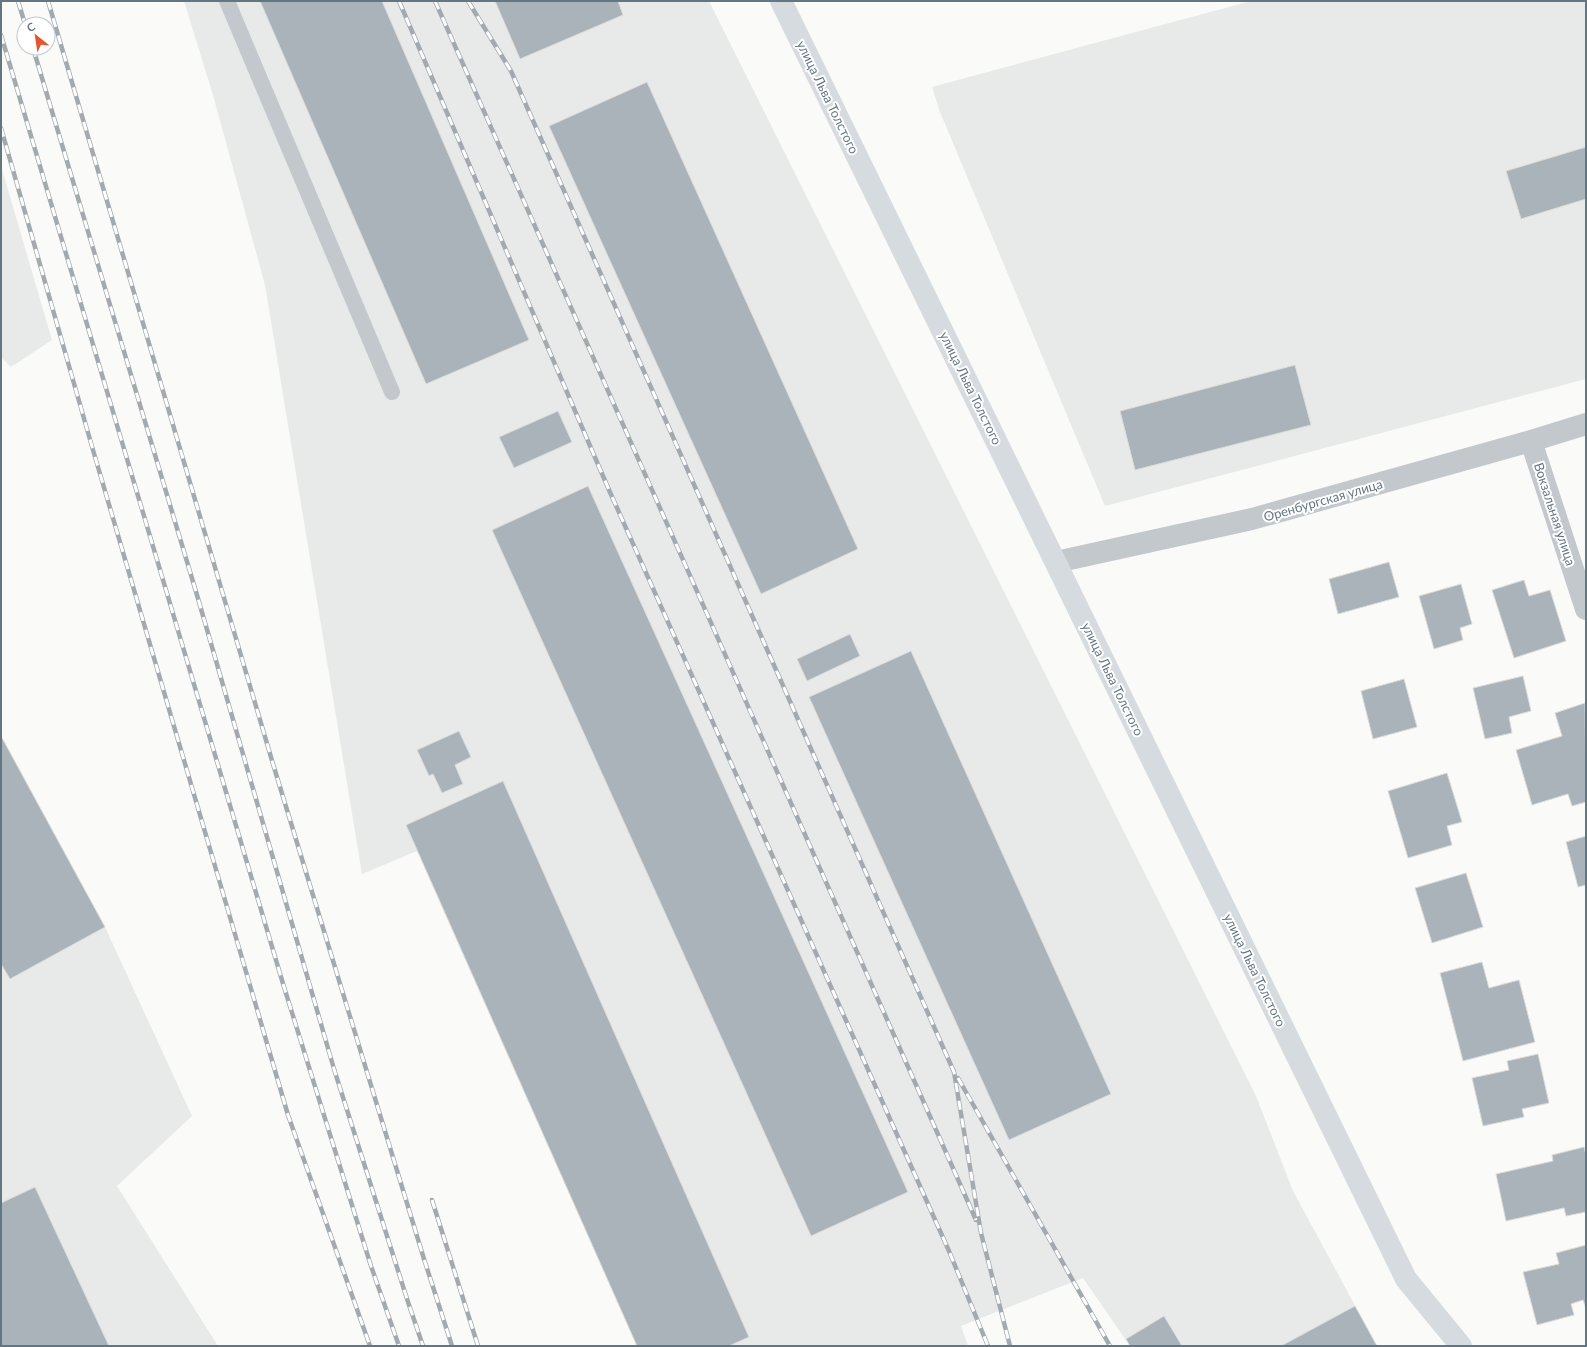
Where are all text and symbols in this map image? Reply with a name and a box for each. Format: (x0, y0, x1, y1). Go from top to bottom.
north arrow (16, 16, 56, 56)
text: С (24, 19, 38, 34)
street label: улица Льва Толстого (794, 38, 862, 156)
street label: улица Льва Толстого (937, 329, 1005, 447)
street label: Вокзальная улица (1531, 460, 1579, 568)
street label: Оренбургская улица (1262, 475, 1384, 525)
street label: улица Льва Толстого (1079, 620, 1147, 738)
street label: улица Льва Толстого (1221, 911, 1289, 1029)

